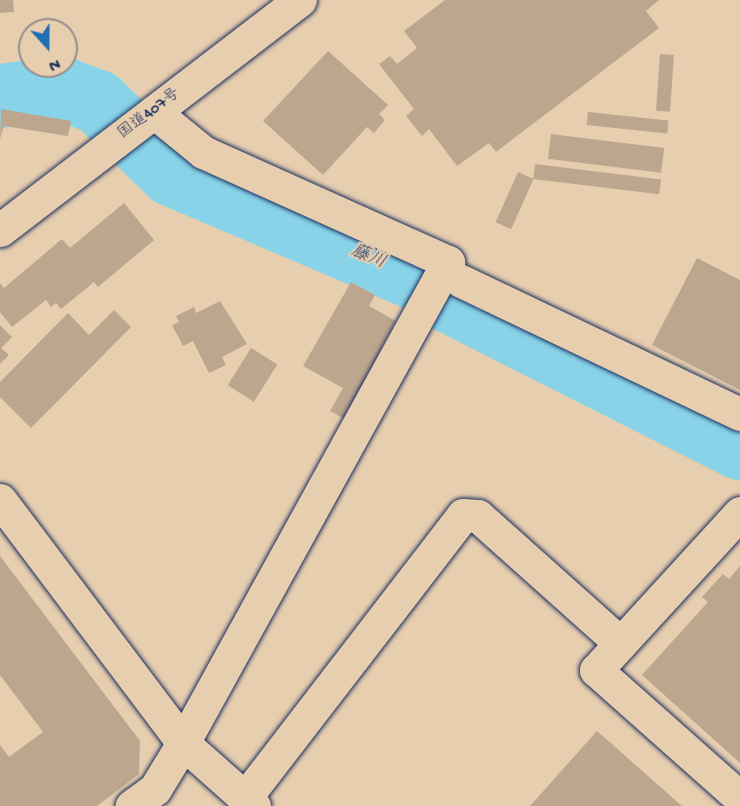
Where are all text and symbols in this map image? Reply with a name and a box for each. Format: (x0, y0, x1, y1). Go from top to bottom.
north arrow (18, 18, 78, 78)
text: N (46, 53, 62, 74)
street label: 国道407号 (115, 85, 185, 145)
water label: 藤川 (347, 241, 389, 275)

